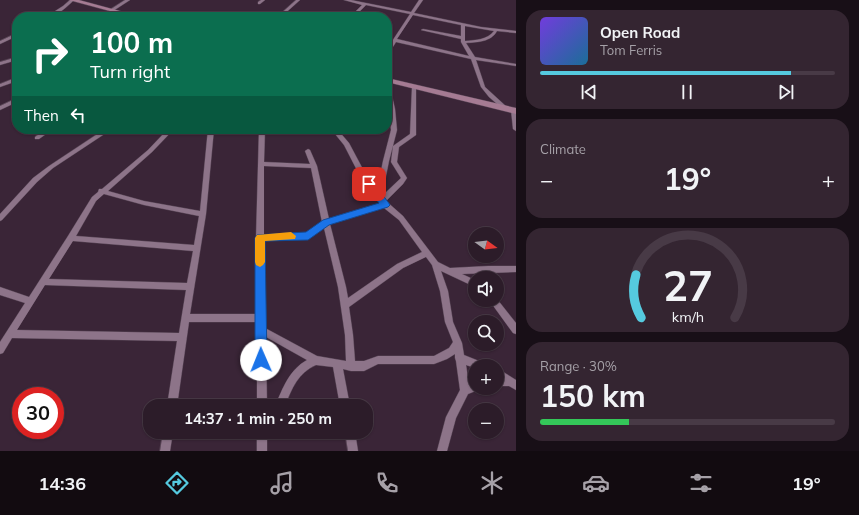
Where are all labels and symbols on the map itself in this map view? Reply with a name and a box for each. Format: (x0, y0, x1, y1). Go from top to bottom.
pin (352, 167, 386, 201)
north arrow (468, 227, 504, 263)
position arrow (240, 339, 282, 381)
speed limit sign: 30 (12, 387, 64, 439)

